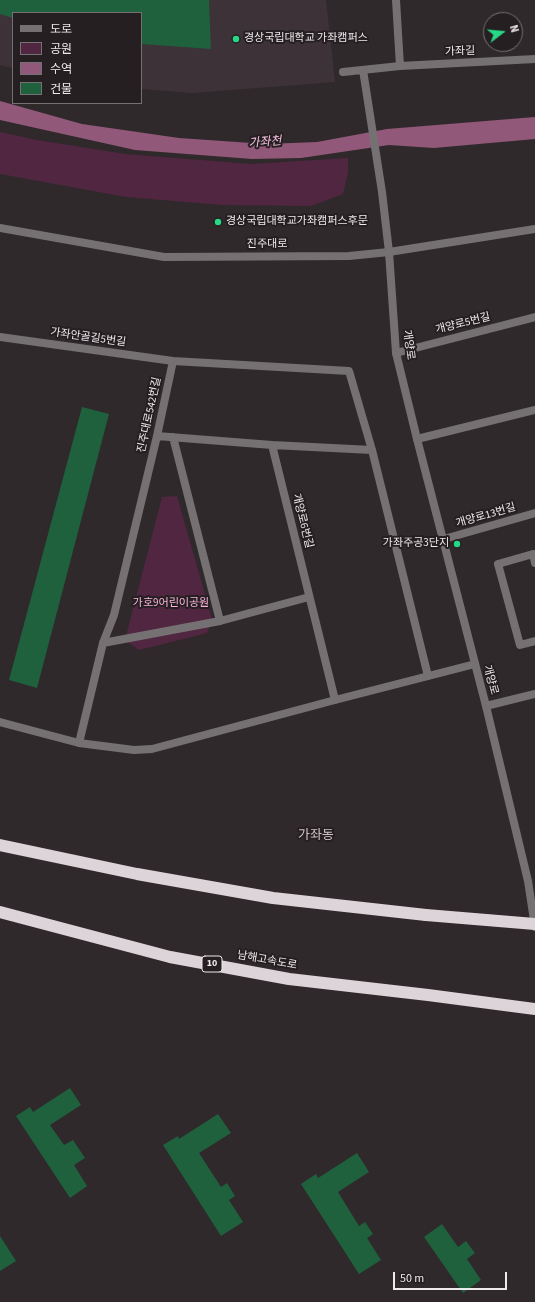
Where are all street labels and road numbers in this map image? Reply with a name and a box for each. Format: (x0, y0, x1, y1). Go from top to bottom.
street label: 가좌길 (445, 45, 475, 59)
street label: 진주대로 (247, 238, 287, 252)
street label: 개양로5번길 (434, 311, 492, 337)
street label: 가좌안골길5번길 (49, 326, 127, 350)
street label: 개양로 (399, 329, 417, 361)
street label: 진주대로542번길 (136, 376, 164, 454)
street label: 개양로6번길 (289, 492, 315, 550)
street label: 개양로13번길 (455, 501, 517, 531)
street label: 개양로 (480, 664, 500, 696)
street label: 남해고속도로 (236, 949, 298, 973)
road number: 10 (202, 956, 222, 972)

